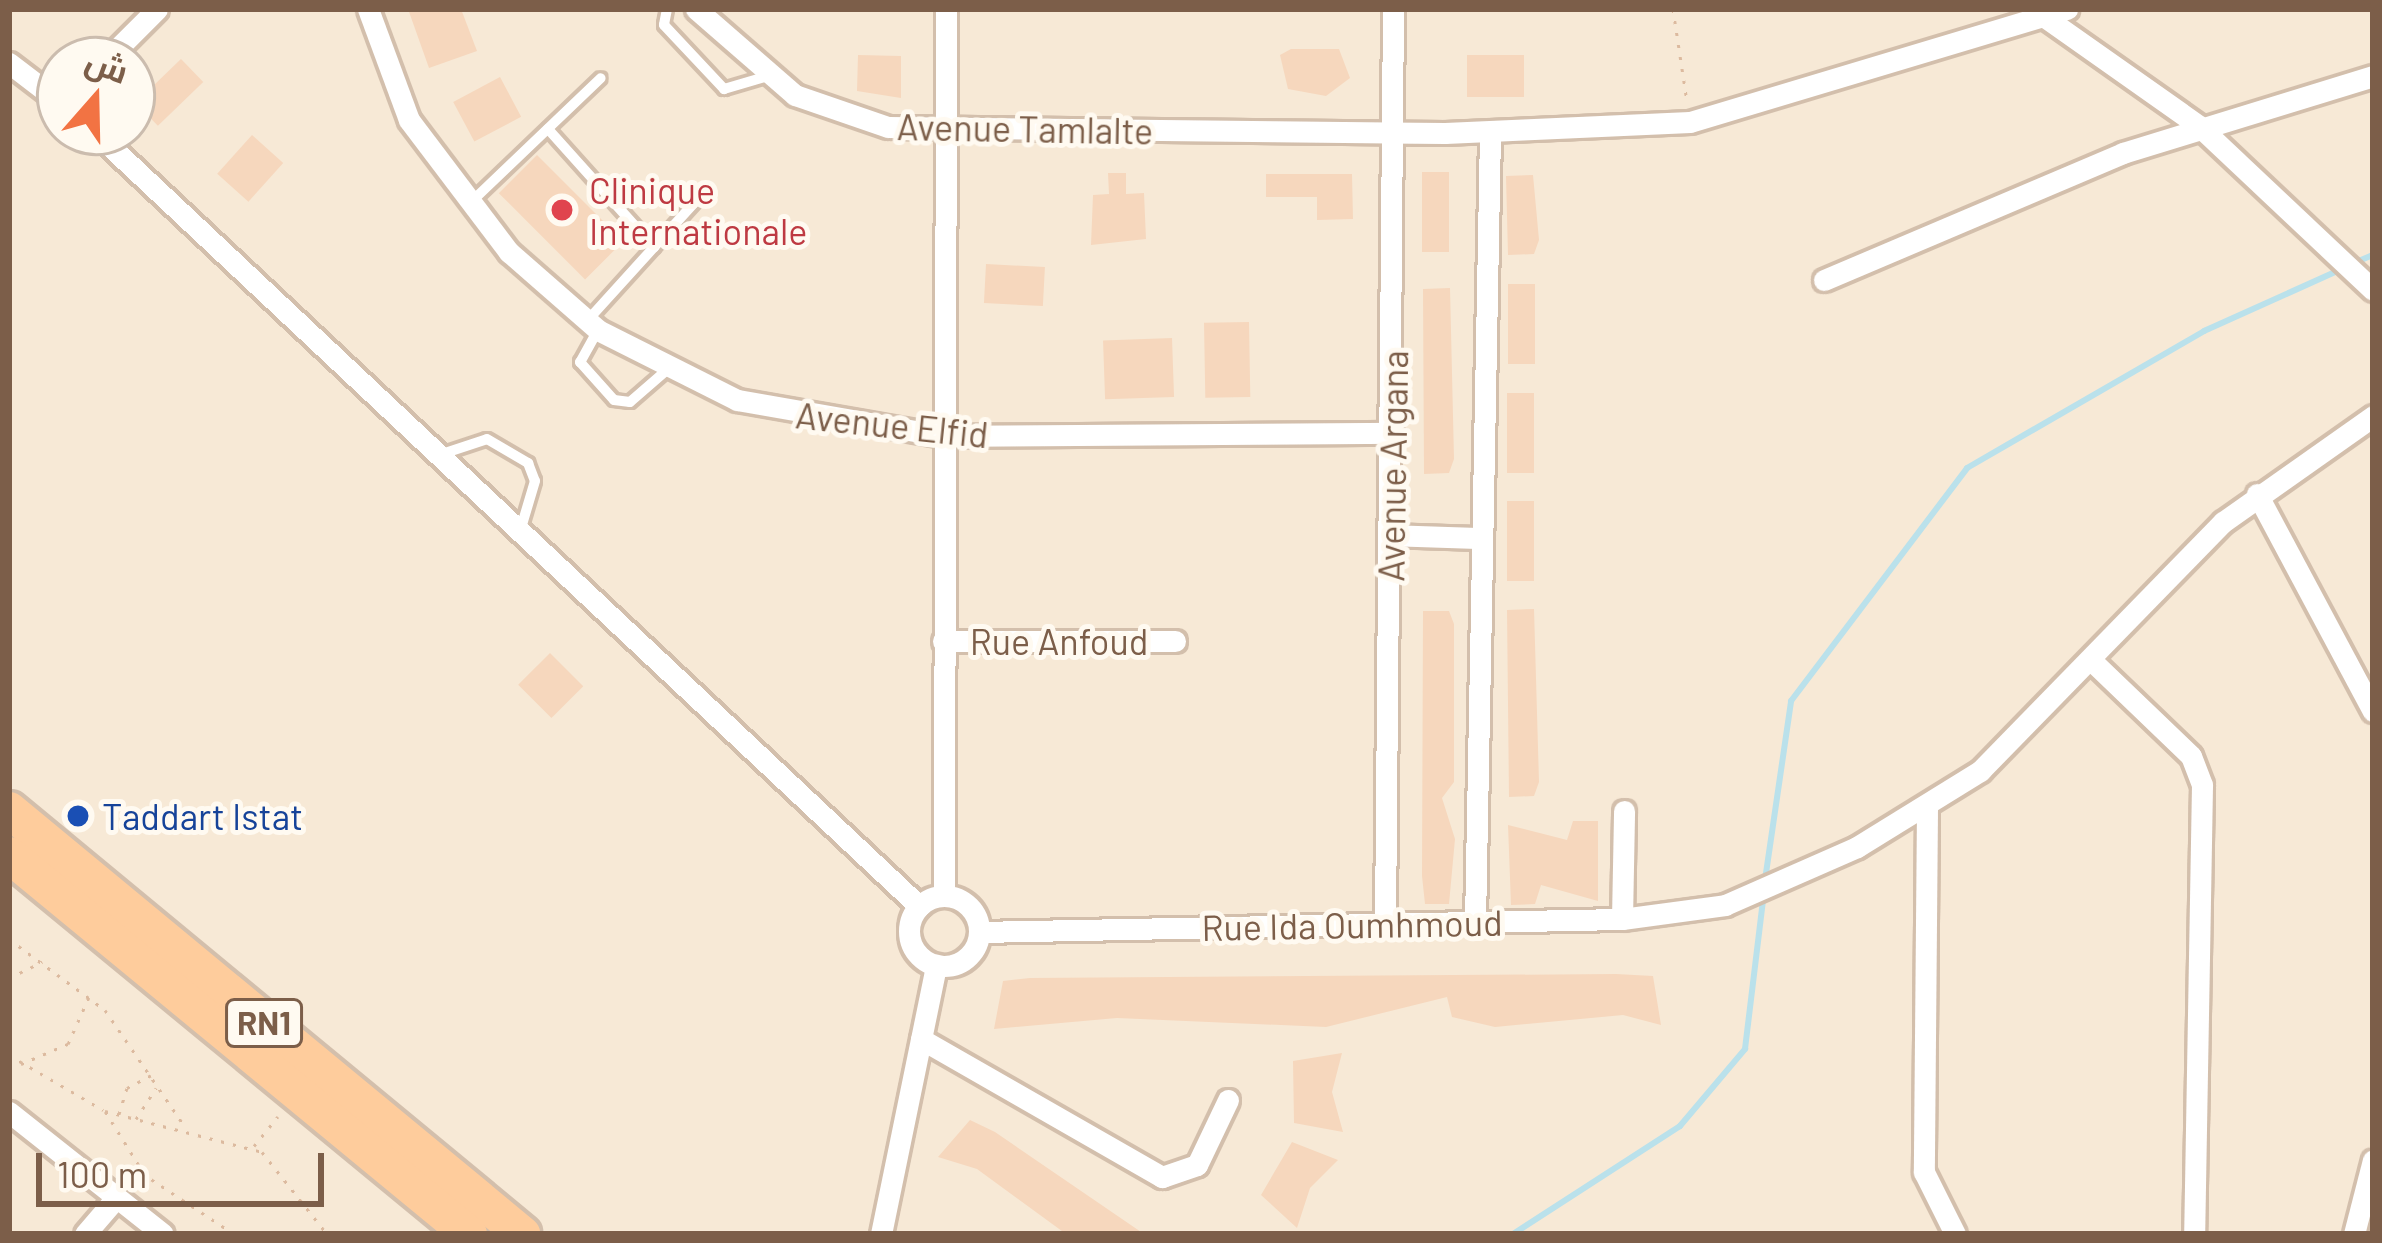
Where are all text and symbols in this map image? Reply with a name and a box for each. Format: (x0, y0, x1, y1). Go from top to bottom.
north arrow (36, 36, 156, 156)
text: ش (81, 39, 134, 91)
street label: Avenue Tamlalte (896, 104, 1154, 152)
place label: Clinique Internationale (589, 167, 807, 252)
marker: Clinique Internationale (546, 194, 578, 226)
street label: Avenue Argana (1368, 350, 1416, 582)
street label: Avenue Elfid (794, 392, 990, 456)
street label: Rue Anfoud (970, 619, 1148, 663)
place label: Taddart Istat (102, 794, 303, 838)
marker: Taddart Istat (65, 803, 91, 829)
street label: Rue Ida Oumhmoud (1201, 900, 1503, 948)
road number: RN1 (225, 996, 303, 1050)
scale bar (42, 1129, 330, 1203)
text: 100 m (57, 1152, 147, 1195)

